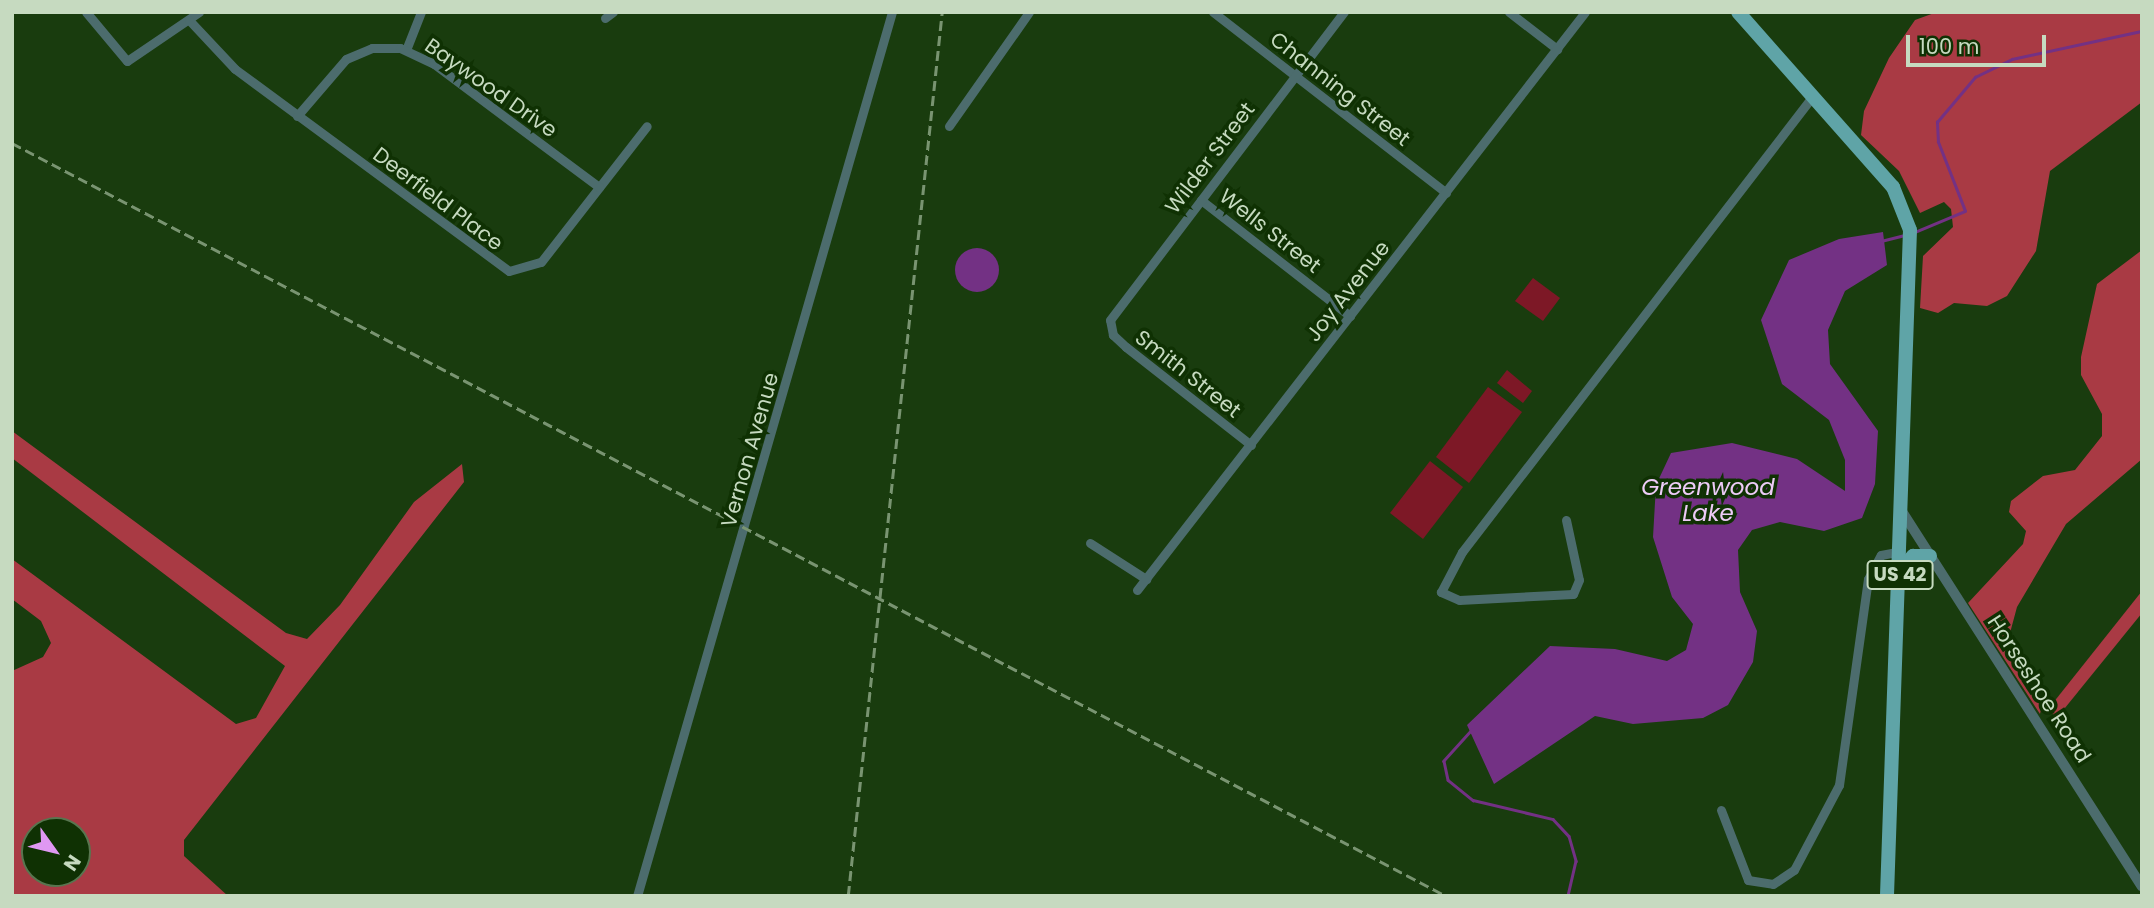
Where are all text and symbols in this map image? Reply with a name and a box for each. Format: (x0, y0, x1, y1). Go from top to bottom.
scale bar (1909, 21, 2049, 65)
street label: Channing Street (1265, 27, 1415, 151)
text: 100 m (1919, 32, 1979, 61)
street label: Baywood Drive (420, 33, 562, 143)
street label: Wilder Street (1160, 97, 1260, 219)
street label: Deerfield Place (368, 142, 508, 256)
street label: Wells Street (1214, 184, 1326, 278)
street label: Joy Avenue (1301, 236, 1395, 346)
street label: Smith Street (1130, 325, 1246, 423)
street label: Vernon Avenue (716, 370, 784, 530)
water label: Greenwood Lake (1641, 473, 1775, 527)
road number: US 42 (1865, 560, 1935, 590)
street label: Horseshoe Road (1982, 610, 2096, 768)
north arrow (21, 817, 91, 887)
text: N (57, 849, 87, 876)

